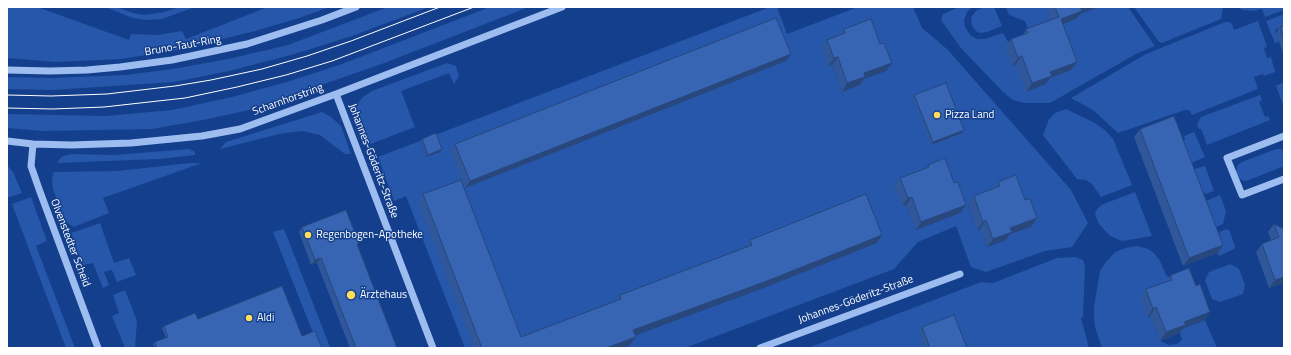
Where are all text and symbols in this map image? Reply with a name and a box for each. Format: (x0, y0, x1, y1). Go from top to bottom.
street label: Bruno-Taut-Ring (144, 33, 222, 59)
street label: Scharnhorstring (251, 81, 325, 119)
street label: Johannes-Göderitz-Straße (345, 102, 401, 220)
place label: Pizza Land (945, 108, 994, 122)
marker: Pizza Land (932, 110, 942, 120)
street label: Olvenstedter Scheid (47, 197, 93, 289)
place label: Regenbogen-Apotheke (316, 228, 423, 242)
marker: Regenbogen-Apotheke (303, 230, 313, 240)
street label: Johannes-Göderitz-Straße (797, 273, 915, 327)
place label: Ärztehaus (360, 288, 407, 302)
marker: Ärztehaus (345, 289, 357, 301)
place label: Aldi (257, 311, 274, 325)
marker: Aldi (244, 313, 254, 323)

